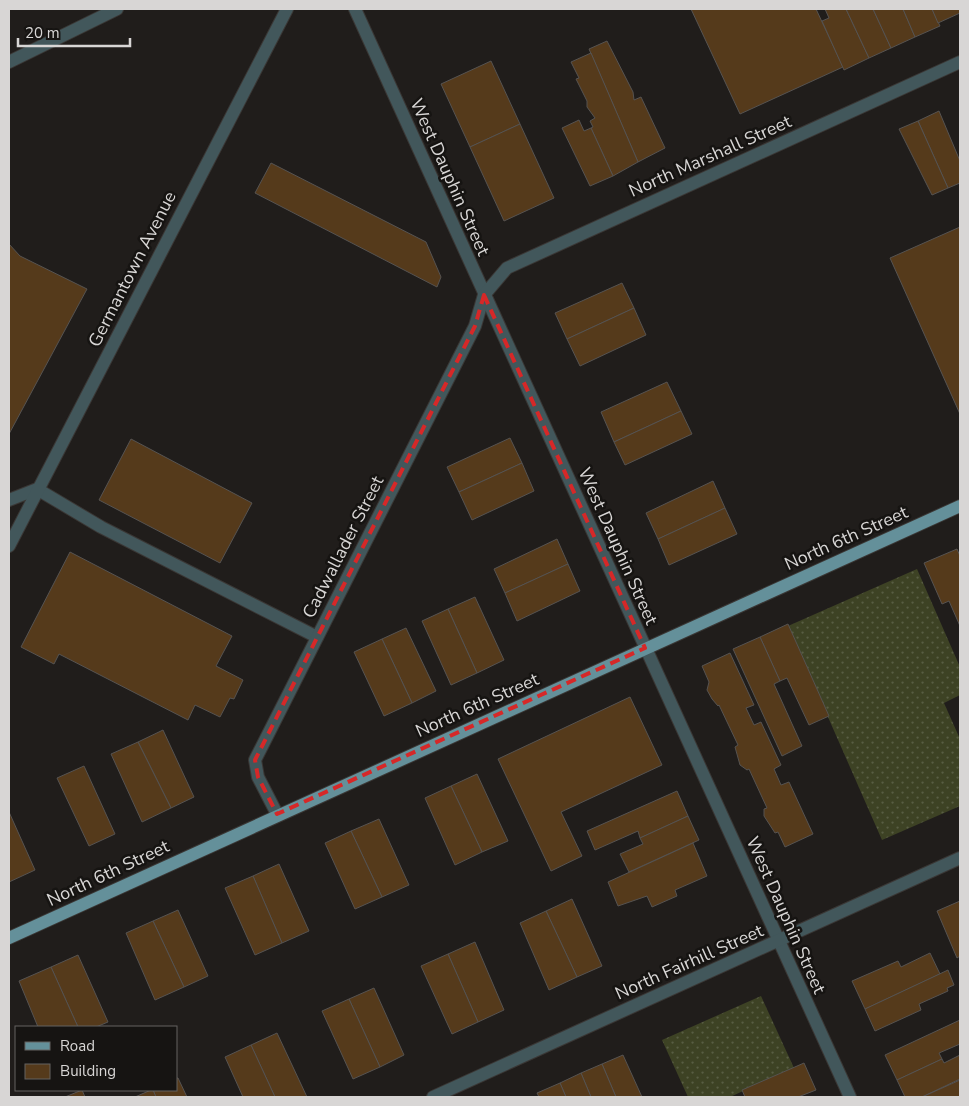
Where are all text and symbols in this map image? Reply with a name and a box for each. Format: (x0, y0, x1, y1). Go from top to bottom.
scale bar (18, 15, 130, 47)
text: 20 m (25, 23, 60, 43)
street label: West Dauphin Street (405, 95, 496, 260)
street label: North Marshall Street (625, 109, 796, 203)
street label: Germantown Avenue (82, 187, 182, 351)
street label: West Dauphin Street (573, 464, 664, 629)
street label: Cadwallader Street (297, 471, 390, 622)
street label: North 6th Street (781, 500, 912, 576)
street label: North 6th Street (412, 667, 543, 743)
street label: West Dauphin Street (741, 833, 832, 998)
street label: North 6th Street (43, 834, 174, 912)
street label: North Fairhill Street (611, 918, 768, 1005)
legend (15, 1026, 178, 1091)
text: Road (60, 1036, 95, 1056)
text: Building (60, 1061, 116, 1081)

